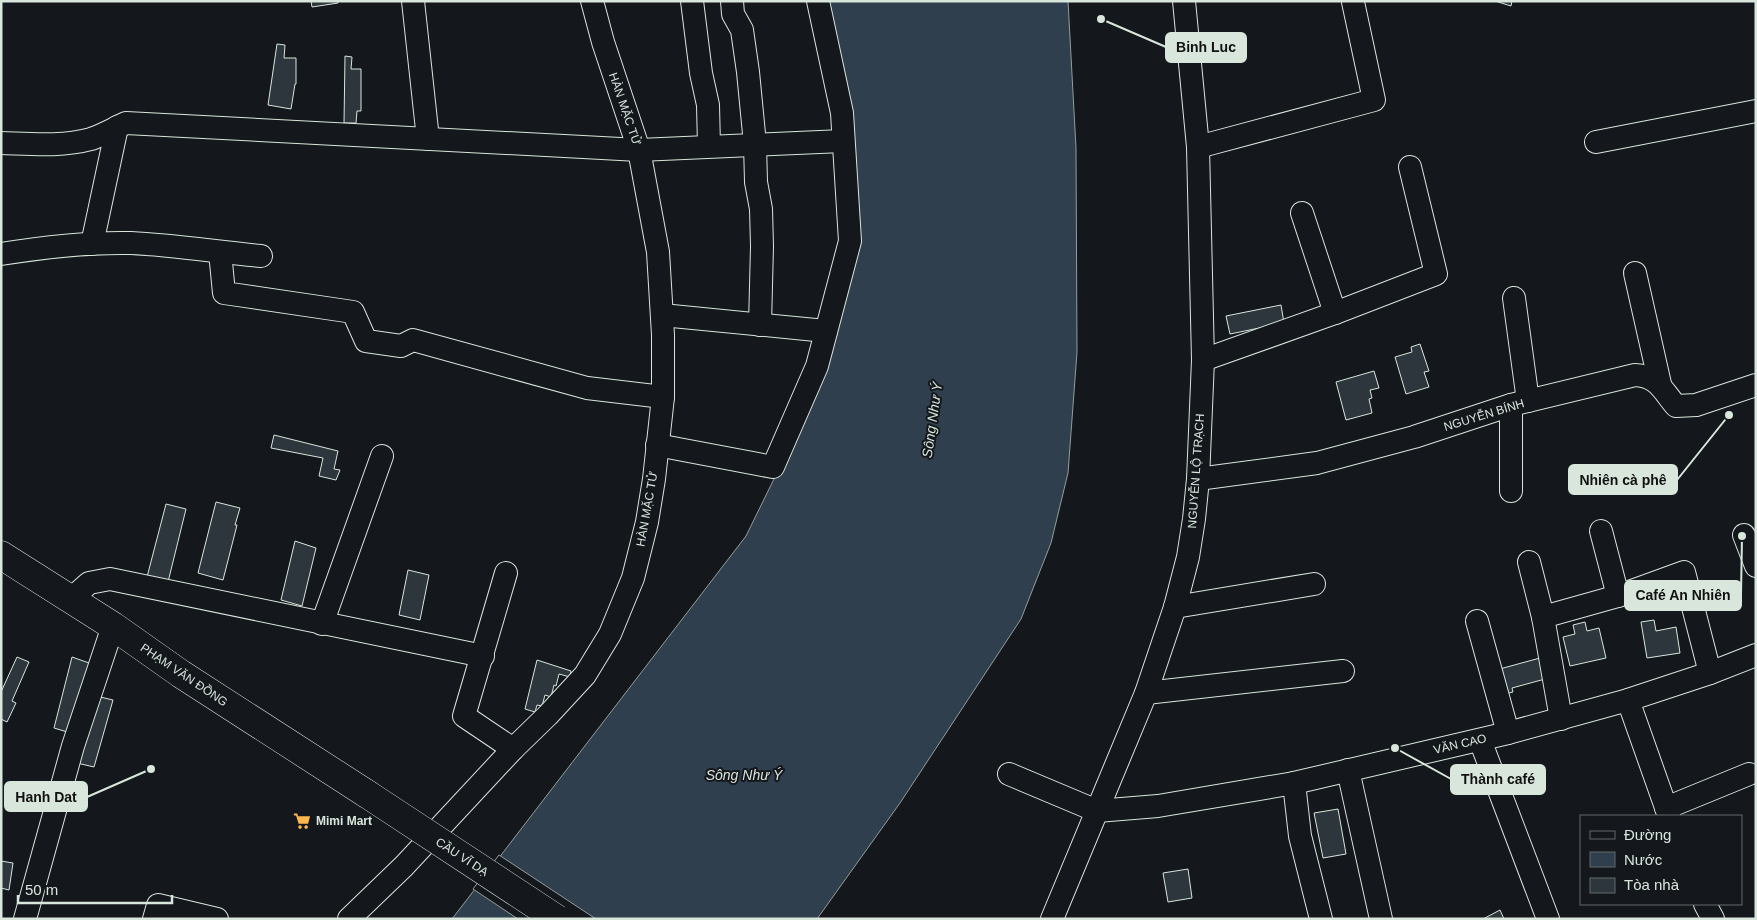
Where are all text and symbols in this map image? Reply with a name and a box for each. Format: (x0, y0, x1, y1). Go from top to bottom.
callout: Binh Luc (1166, 33, 1246, 62)
text: Binh Luc (1176, 39, 1236, 55)
street label: HÀN MẶC TỬ (606, 70, 645, 147)
water label: Sông Như Ý (919, 379, 945, 459)
street label: NGUYỄN BÍNH (1442, 395, 1526, 434)
street label: NGUYỄN LỘ TRẠCH (1184, 413, 1207, 529)
callout: Nhiên cà phê (1569, 465, 1677, 494)
street label: HÀN MẶC TỬ (633, 470, 660, 548)
text: Nhiên cà phê (1579, 472, 1667, 488)
callout: Café An Nhiên (1625, 581, 1741, 610)
text: Café An Nhiên (1635, 587, 1731, 603)
street label: PHẠM VĂN ĐỒNG (138, 640, 231, 709)
street label: VĂN CAO (1432, 730, 1488, 757)
callout: Thành café (1451, 765, 1545, 794)
water label: Sông Như Ý (706, 767, 784, 783)
text: Thành café (1461, 771, 1535, 787)
callout: Hanh Dat (5, 782, 87, 811)
text: Hanh Dat (15, 789, 77, 805)
supermarket icon: Mimi Mart (292, 811, 312, 831)
place label: Mimi Mart (316, 814, 372, 828)
legend (1580, 815, 1742, 905)
text: Đường (1624, 826, 1671, 843)
street label: CẦU VĨ DẠ (433, 834, 492, 879)
text: Nước (1624, 851, 1663, 868)
scale bar (18, 872, 171, 904)
text: Tòa nhà (1624, 876, 1680, 893)
text: 50 m (25, 881, 58, 898)

